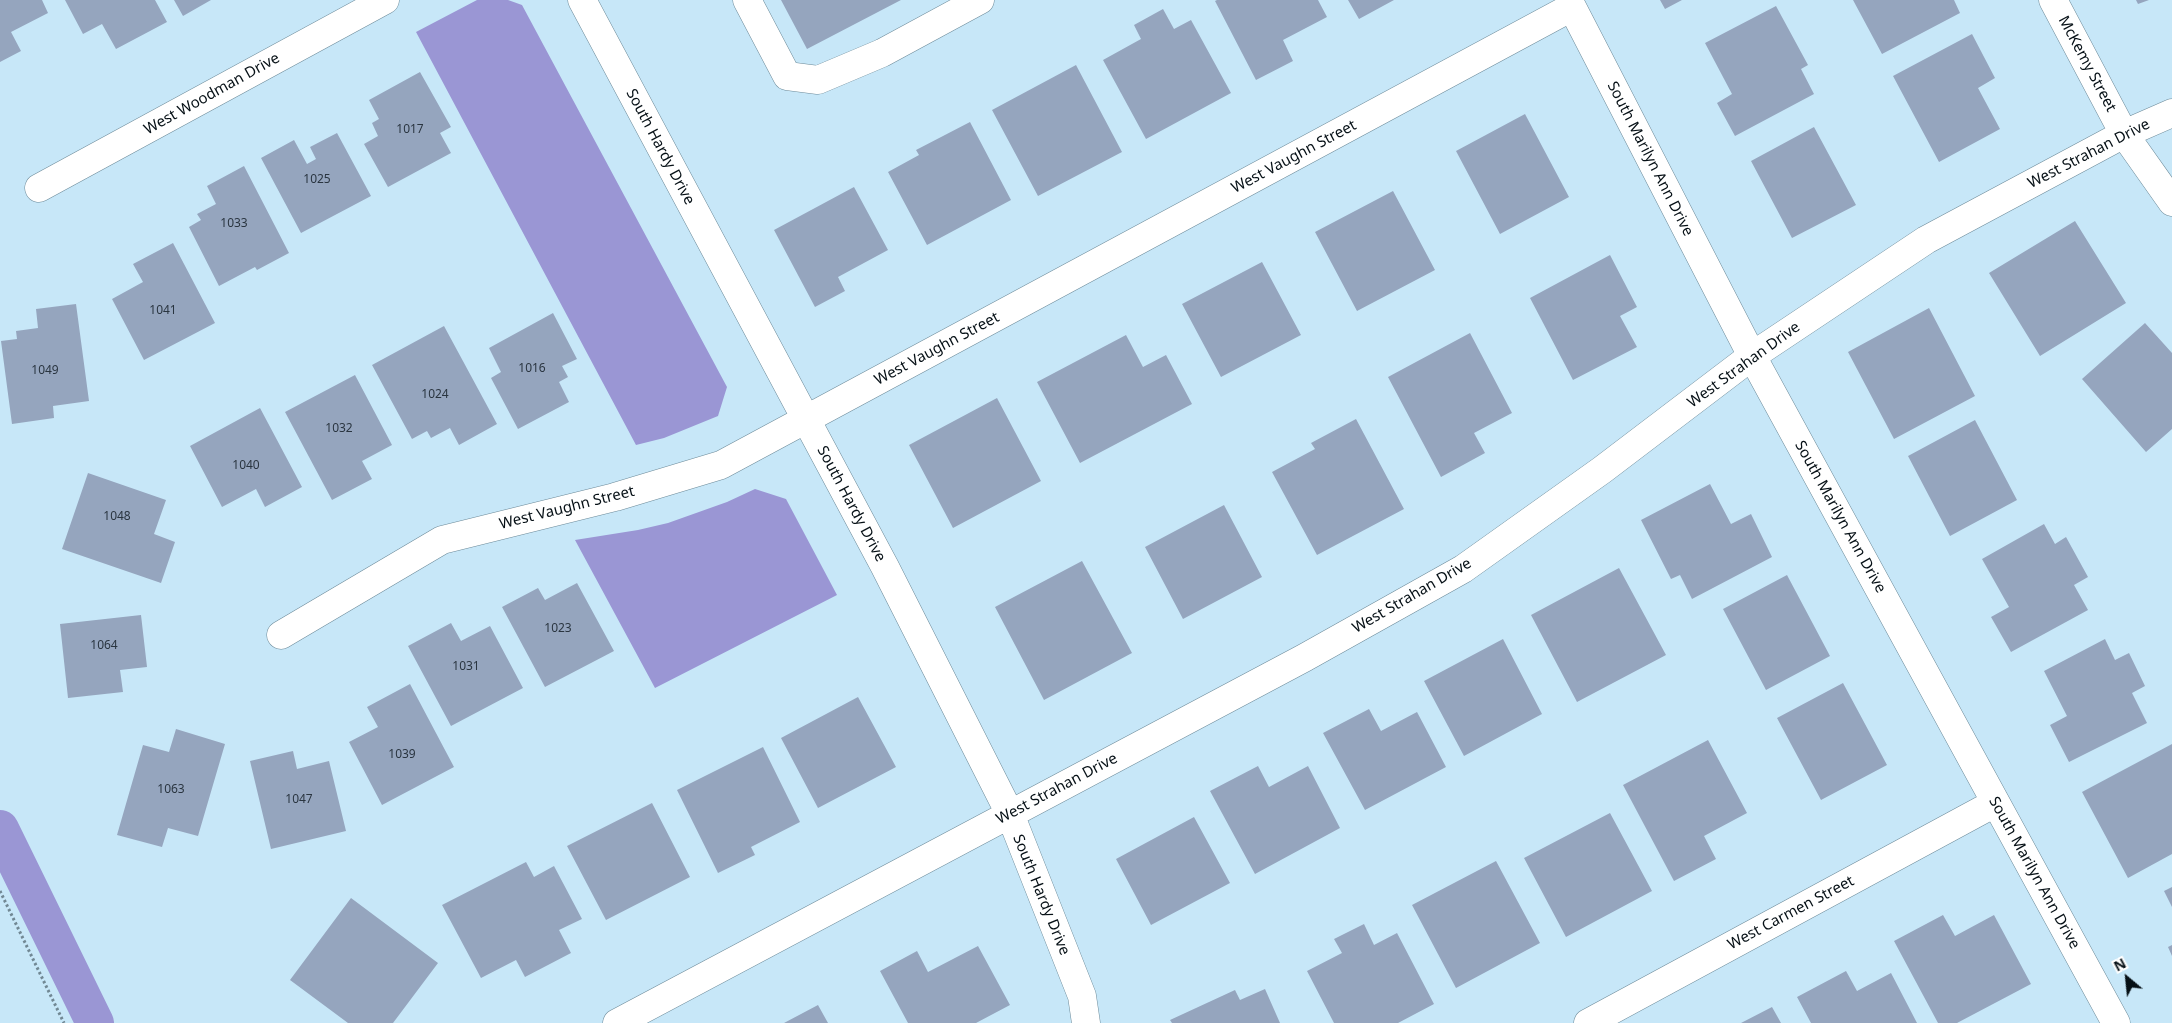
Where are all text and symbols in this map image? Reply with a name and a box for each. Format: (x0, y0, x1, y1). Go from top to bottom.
street label: McKemy Street (2054, 13, 2120, 115)
street label: West Woodman Drive (141, 49, 283, 139)
street label: South Marilyn Ann Drive (1603, 79, 1697, 239)
street label: South Hardy Drive (622, 86, 698, 208)
street label: West Strahan Drive (2025, 115, 2153, 193)
street label: West Vaughn Street (1229, 117, 1359, 197)
house number: 1017 (396, 123, 424, 137)
house number: 1025 (303, 173, 331, 187)
house number: 1033 (220, 217, 248, 231)
house number: 1041 (149, 304, 177, 318)
street label: West Vaughn Street (872, 309, 1002, 389)
street label: West Strahan Drive (1684, 318, 1804, 412)
house number: 1016 (518, 362, 546, 376)
house number: 1049 (31, 364, 59, 378)
house number: 1024 (421, 388, 449, 402)
house number: 1032 (325, 422, 353, 436)
street label: South Marilyn Ann Drive (1791, 438, 1889, 596)
street label: South Hardy Drive (813, 443, 889, 565)
house number: 1040 (232, 459, 260, 473)
street label: West Vaughn Street (498, 483, 636, 533)
house number: 1048 (103, 510, 131, 524)
street label: West Strahan Drive (1349, 555, 1475, 637)
house number: 1023 (544, 622, 572, 636)
house number: 1064 (90, 639, 118, 653)
house number: 1031 (452, 660, 480, 674)
house number: 1039 (388, 748, 416, 762)
street label: West Strahan Drive (993, 749, 1121, 829)
house number: 1063 (157, 783, 185, 797)
house number: 1047 (285, 793, 313, 807)
street label: South Marilyn Ann Drive (1985, 794, 2083, 952)
street label: South Hardy Drive (1009, 832, 1073, 958)
street label: West Carmen Street (1725, 872, 1857, 954)
north arrow (2102, 953, 2152, 1003)
text: N (2110, 953, 2129, 975)

